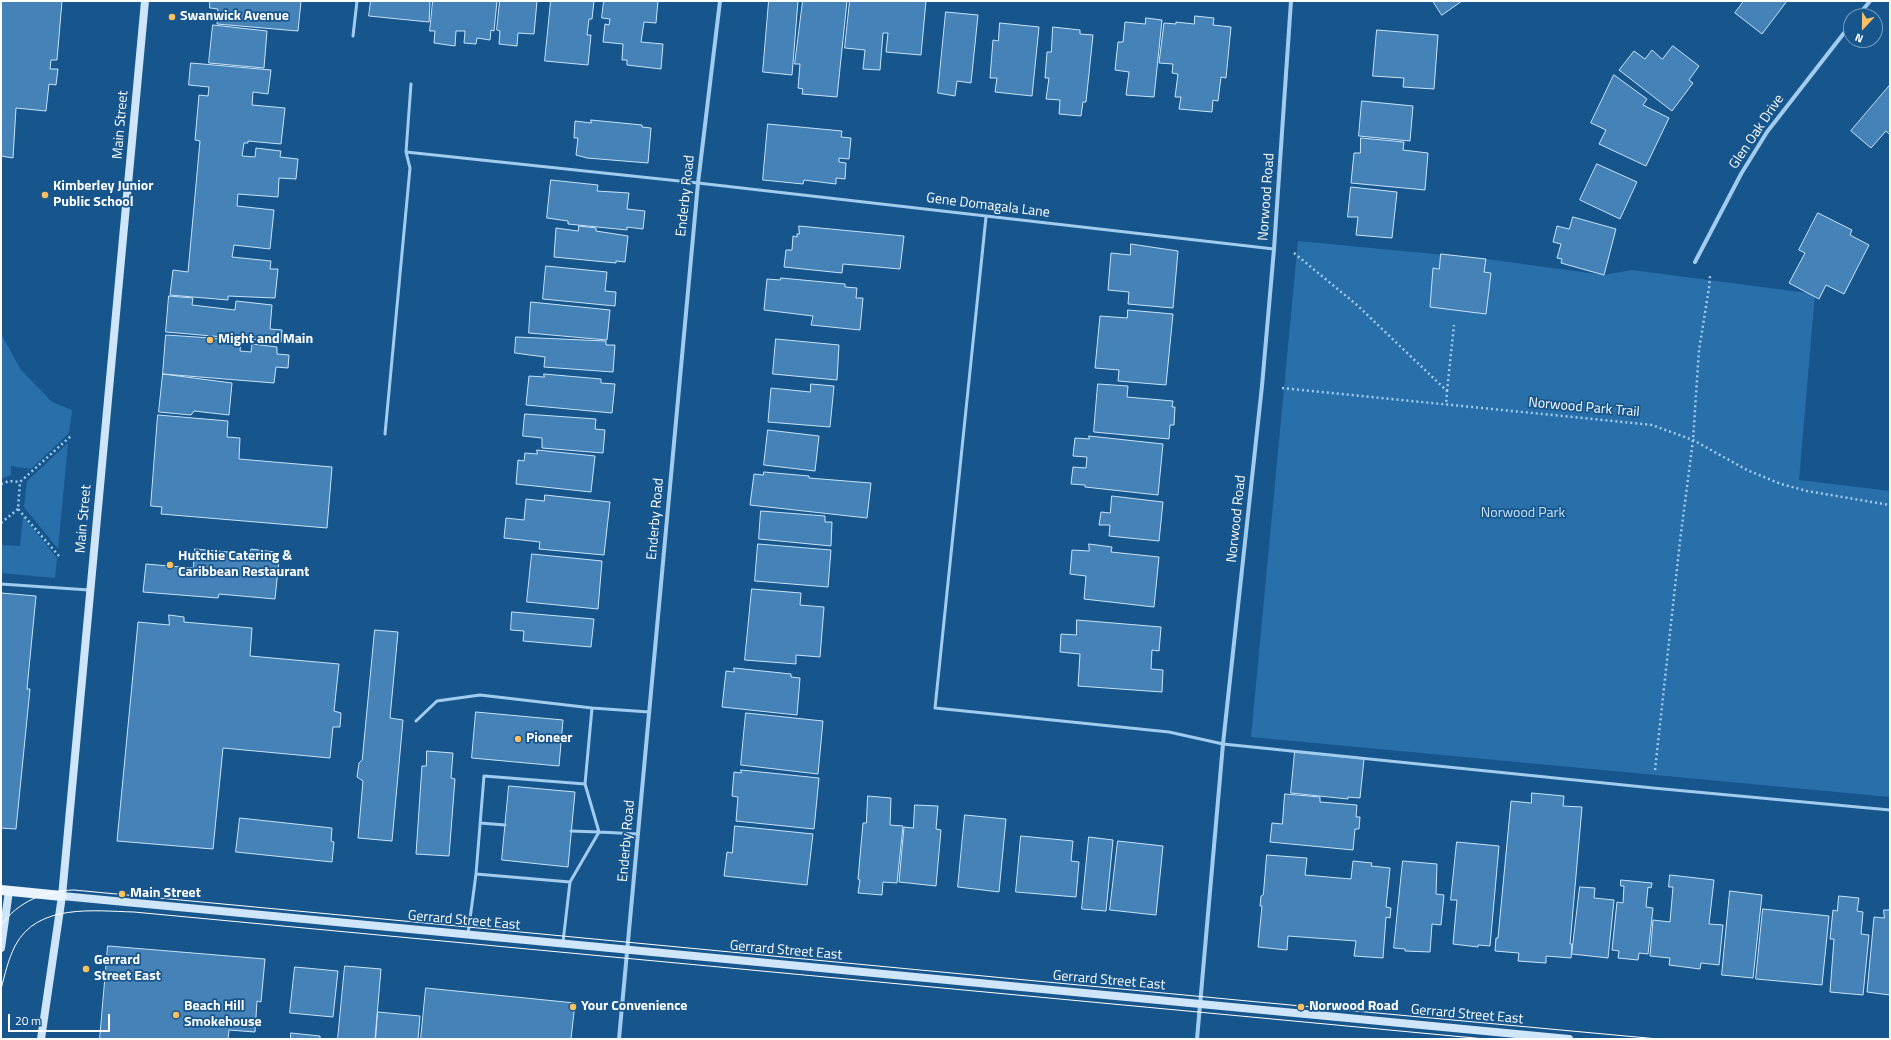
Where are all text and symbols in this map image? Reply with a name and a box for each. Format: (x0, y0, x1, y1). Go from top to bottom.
north arrow (1843, 8, 1883, 48)
place label: Swanwick Avenue (180, 9, 289, 25)
marker: Swanwick Avenue (167, 12, 177, 22)
text: N (1852, 29, 1865, 47)
street label: Main Street (110, 90, 132, 160)
street label: Glen Oak Drive (1726, 92, 1788, 172)
street label: Norwood Road (1256, 153, 1278, 241)
street label: Enderby Road (673, 154, 699, 238)
place label: Kimberley Junior Public School (53, 179, 153, 212)
marker: Kimberley Junior Public School (40, 190, 50, 200)
street label: Gene Domagala Lane (925, 190, 1051, 222)
place label: Might and Main (218, 332, 313, 348)
marker: Might and Main (205, 335, 215, 345)
street label: Norwood Park Trail (1528, 395, 1640, 421)
street label: Norwood Road (1224, 474, 1250, 564)
street label: Enderby Road (644, 477, 668, 561)
street label: Main Street (73, 484, 95, 554)
park label: Norwood Park (1481, 506, 1565, 522)
place label: Hutchie Catering & Caribbean Restaurant (178, 549, 309, 582)
marker: Hutchie Catering & Caribbean Restaurant (165, 560, 175, 570)
place label: Pioneer (526, 731, 573, 747)
marker: Pioneer (513, 734, 523, 744)
street label: Enderby Road (615, 799, 639, 883)
place label: Main Street (130, 886, 201, 902)
marker: Main Street (117, 889, 127, 899)
street label: Gerrard Street East (407, 908, 521, 934)
street label: Gerrard Street East (729, 938, 843, 964)
place label: Gerrard Street East (94, 953, 161, 986)
marker: Gerrard Street East (81, 964, 91, 974)
street label: Gerrard Street East (1052, 968, 1166, 994)
place label: Beach Hill Smokehouse (184, 999, 262, 1032)
place label: Your Convenience (581, 999, 688, 1015)
place label: Norwood Road (1309, 999, 1399, 1015)
marker: Your Convenience (568, 1002, 578, 1012)
marker: Norwood Road (1296, 1002, 1306, 1012)
street label: Gerrard Street East (1410, 1002, 1524, 1028)
scale bar (10, 1006, 112, 1032)
marker: Beach Hill Smokehouse (171, 1010, 181, 1020)
text: 20 m (15, 1011, 41, 1030)

